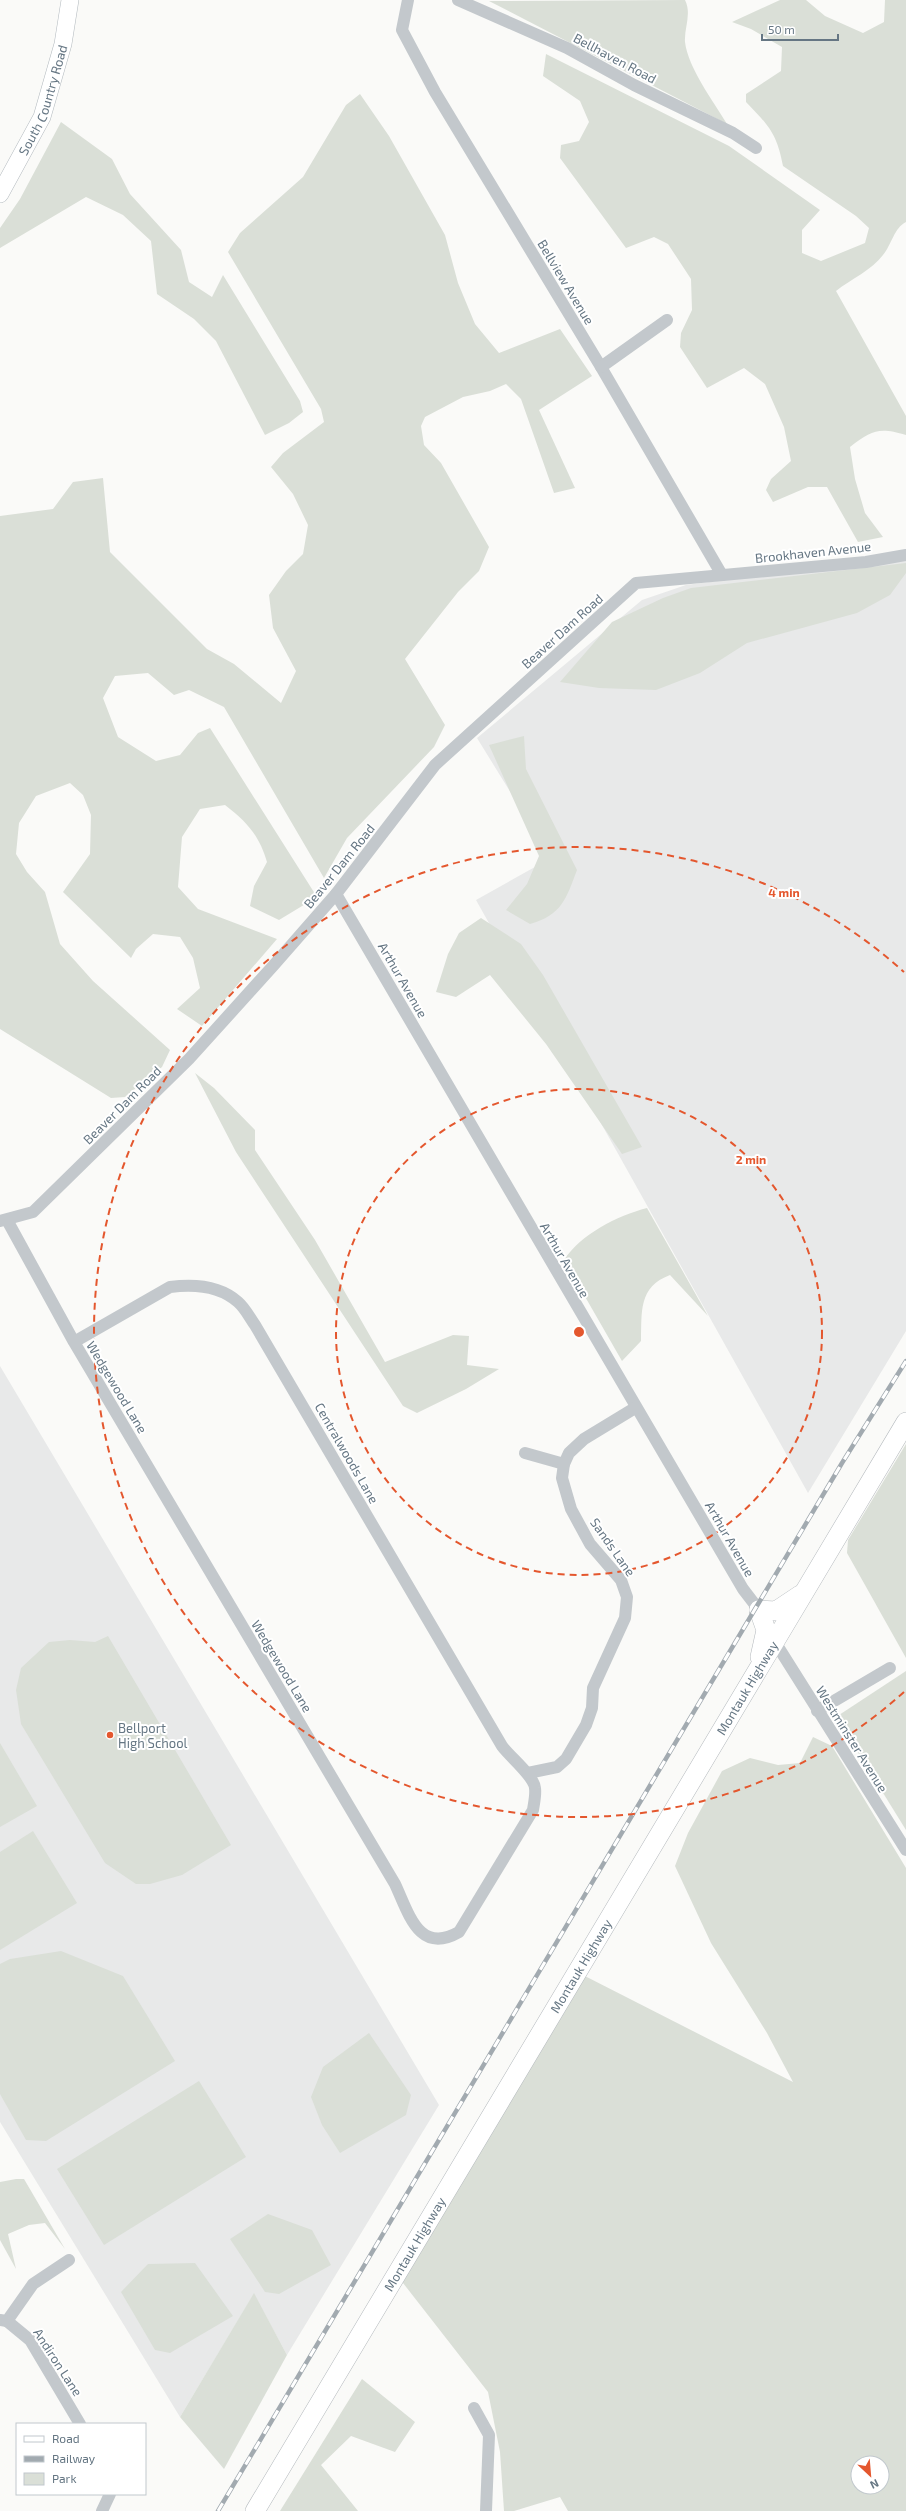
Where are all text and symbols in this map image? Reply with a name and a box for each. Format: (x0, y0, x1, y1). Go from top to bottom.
scale bar (762, 16, 838, 42)
text: 50 m (768, 22, 795, 36)
street label: Bellhaven Road (571, 29, 659, 87)
street label: South Country Road (15, 43, 70, 158)
street label: Bellview Avenue (534, 237, 598, 327)
street label: Brookhaven Avenue (754, 538, 872, 566)
street label: Beaver Dam Road (518, 590, 606, 672)
street label: Beaver Dam Road (300, 821, 378, 911)
text: 4 min (768, 885, 800, 899)
street label: Arthur Avenue (375, 939, 431, 1021)
street label: Beaver Dam Road (80, 1063, 164, 1147)
text: 2 min (736, 1152, 766, 1166)
street label: Arthur Avenue (537, 1219, 593, 1301)
centre of rings (572, 1325, 586, 1339)
street label: Wedgewood Lane (83, 1338, 151, 1436)
street label: Centralwoods Lane (312, 1400, 382, 1506)
street label: Arthur Avenue (702, 1498, 758, 1580)
street label: Sands Lane (587, 1515, 639, 1579)
street label: Wedgewood Lane (248, 1617, 316, 1715)
street label: Montauk Highway (713, 1638, 781, 1738)
street label: Westminster Avenue (813, 1683, 891, 1795)
place label: Bellport High School (118, 1720, 188, 1751)
marker: Bellport High School (105, 1730, 115, 1740)
street label: Montauk Highway (547, 1916, 615, 2016)
street label: Montauk Highway (380, 2194, 449, 2294)
street label: Andiron Lane (30, 2325, 86, 2399)
legend (16, 2423, 146, 2495)
text: Road (52, 2431, 80, 2445)
text: Railway (52, 2451, 96, 2465)
north arrow (850, 2455, 890, 2495)
text: Park (52, 2471, 77, 2485)
text: N (868, 2477, 881, 2492)

